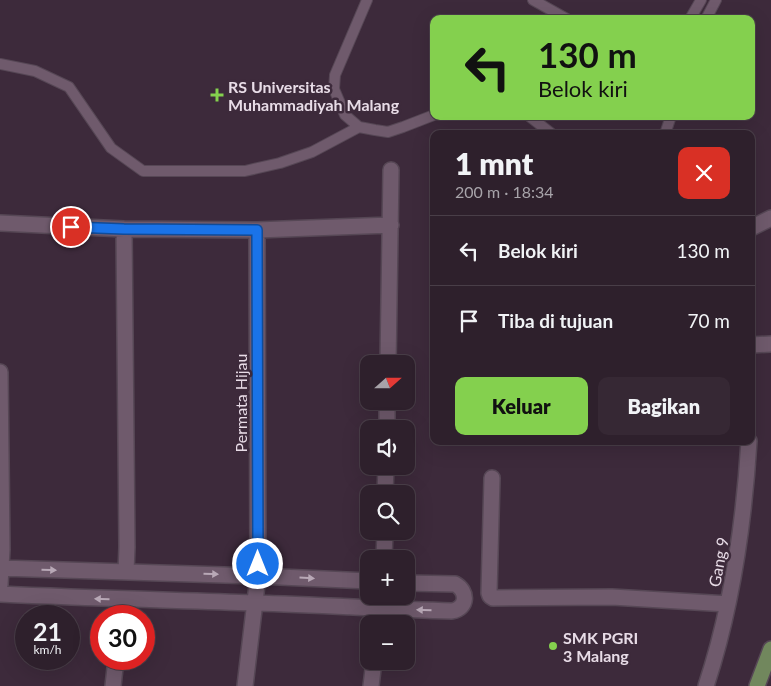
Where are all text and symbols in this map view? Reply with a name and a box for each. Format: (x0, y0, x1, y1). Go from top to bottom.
text: 130 m (538, 33, 637, 75)
icon: left (455, 35, 520, 100)
text: Belok kiri (538, 75, 628, 102)
place label: RS Universitas Muhammadiyah Malang (228, 77, 400, 114)
marker: RS Universitas Muhammadiyah Malang (210, 88, 224, 102)
text: 1 mnt (455, 145, 533, 181)
button: close (678, 147, 730, 199)
text: 200 m · 18:34 (455, 182, 554, 201)
pin (50, 206, 92, 248)
icon: arrive (57, 213, 85, 241)
icon: left (455, 237, 483, 265)
text: Belok kiri (498, 239, 578, 262)
text: 130 m (676, 239, 730, 262)
icon: arrive (455, 307, 483, 335)
text: Tiba di tujuan (498, 309, 613, 332)
text: 70 m (687, 309, 730, 332)
street label: Permata Hijau (231, 354, 250, 452)
north arrow (360, 355, 415, 410)
map controls (360, 355, 415, 670)
button: Keluar (455, 377, 588, 435)
button: Bagikan (598, 377, 730, 435)
button: sound (360, 420, 415, 475)
button: search (360, 485, 415, 540)
street label: Gang 9 (704, 536, 732, 588)
position arrow (231, 537, 283, 589)
button: + (360, 550, 415, 605)
one-way arrow (41, 566, 57, 574)
one-way arrow (203, 570, 219, 578)
one-way arrow (299, 574, 315, 582)
one-way arrow (93, 594, 109, 602)
speed limit sign: 30 (90, 605, 155, 670)
one-way arrow (416, 606, 432, 614)
button: − (360, 615, 415, 670)
text: 21 (33, 616, 62, 646)
place label: SMK PGRI 3 Malang (563, 628, 638, 665)
marker: SMK PGRI 3 Malang (547, 640, 559, 652)
text: km/h (33, 642, 62, 657)

